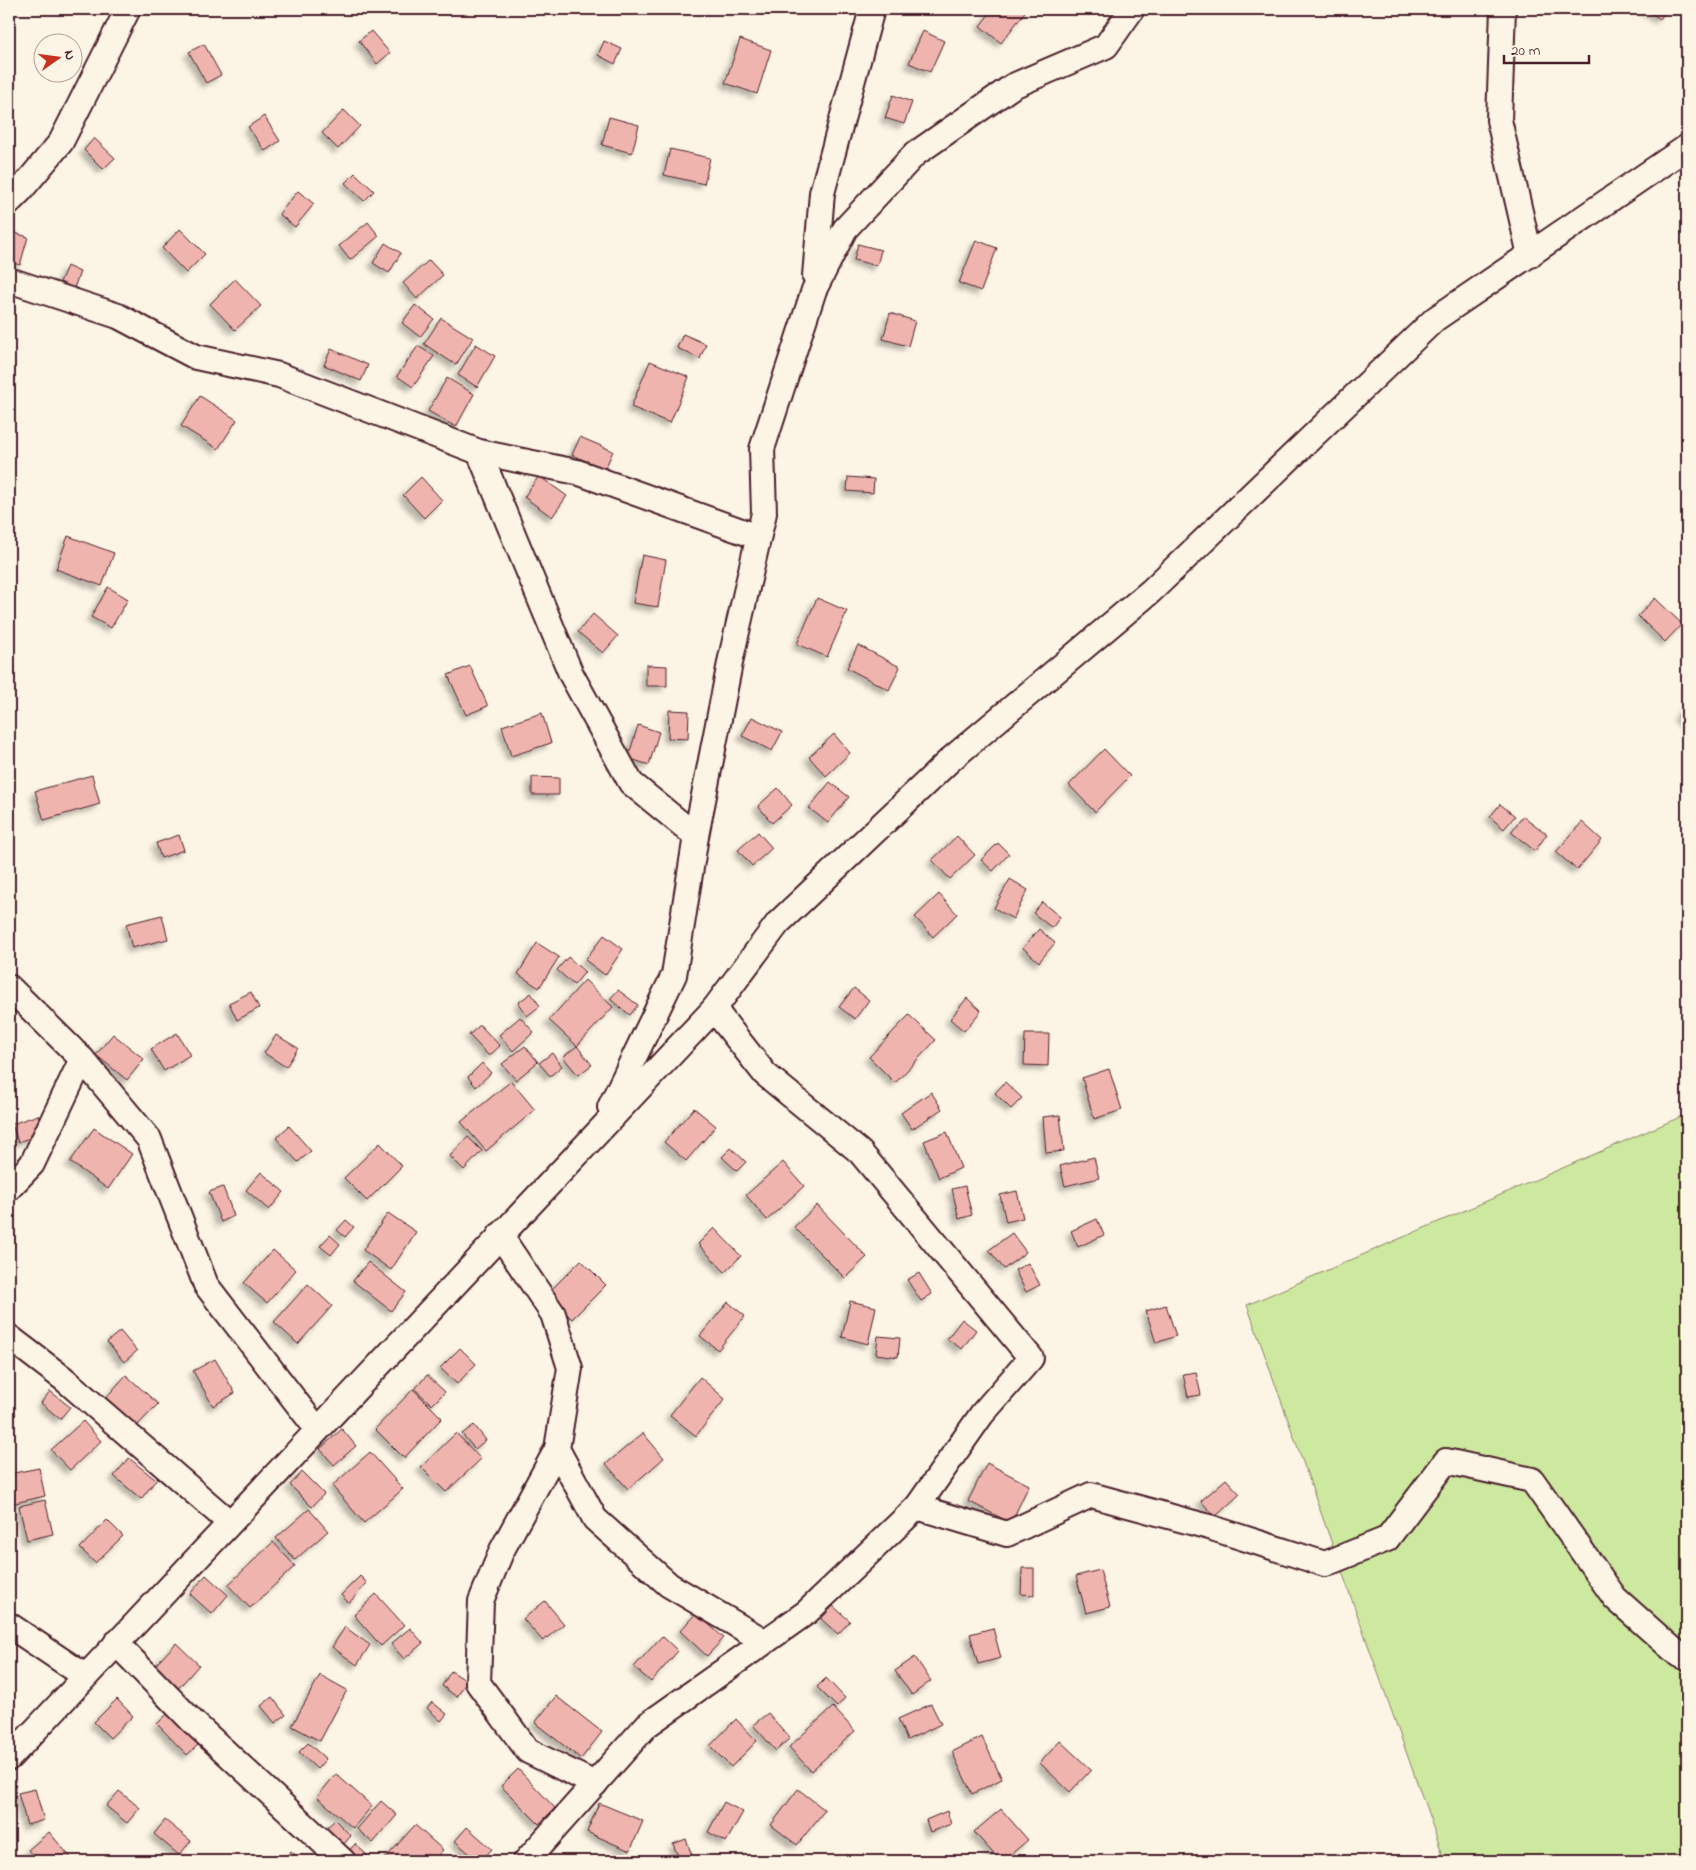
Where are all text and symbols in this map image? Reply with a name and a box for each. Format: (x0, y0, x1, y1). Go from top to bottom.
north arrow (32, 32, 82, 82)
scale bar (1504, 32, 1588, 64)
text: 20 m (1511, 40, 1541, 62)
text: N (58, 48, 80, 62)

